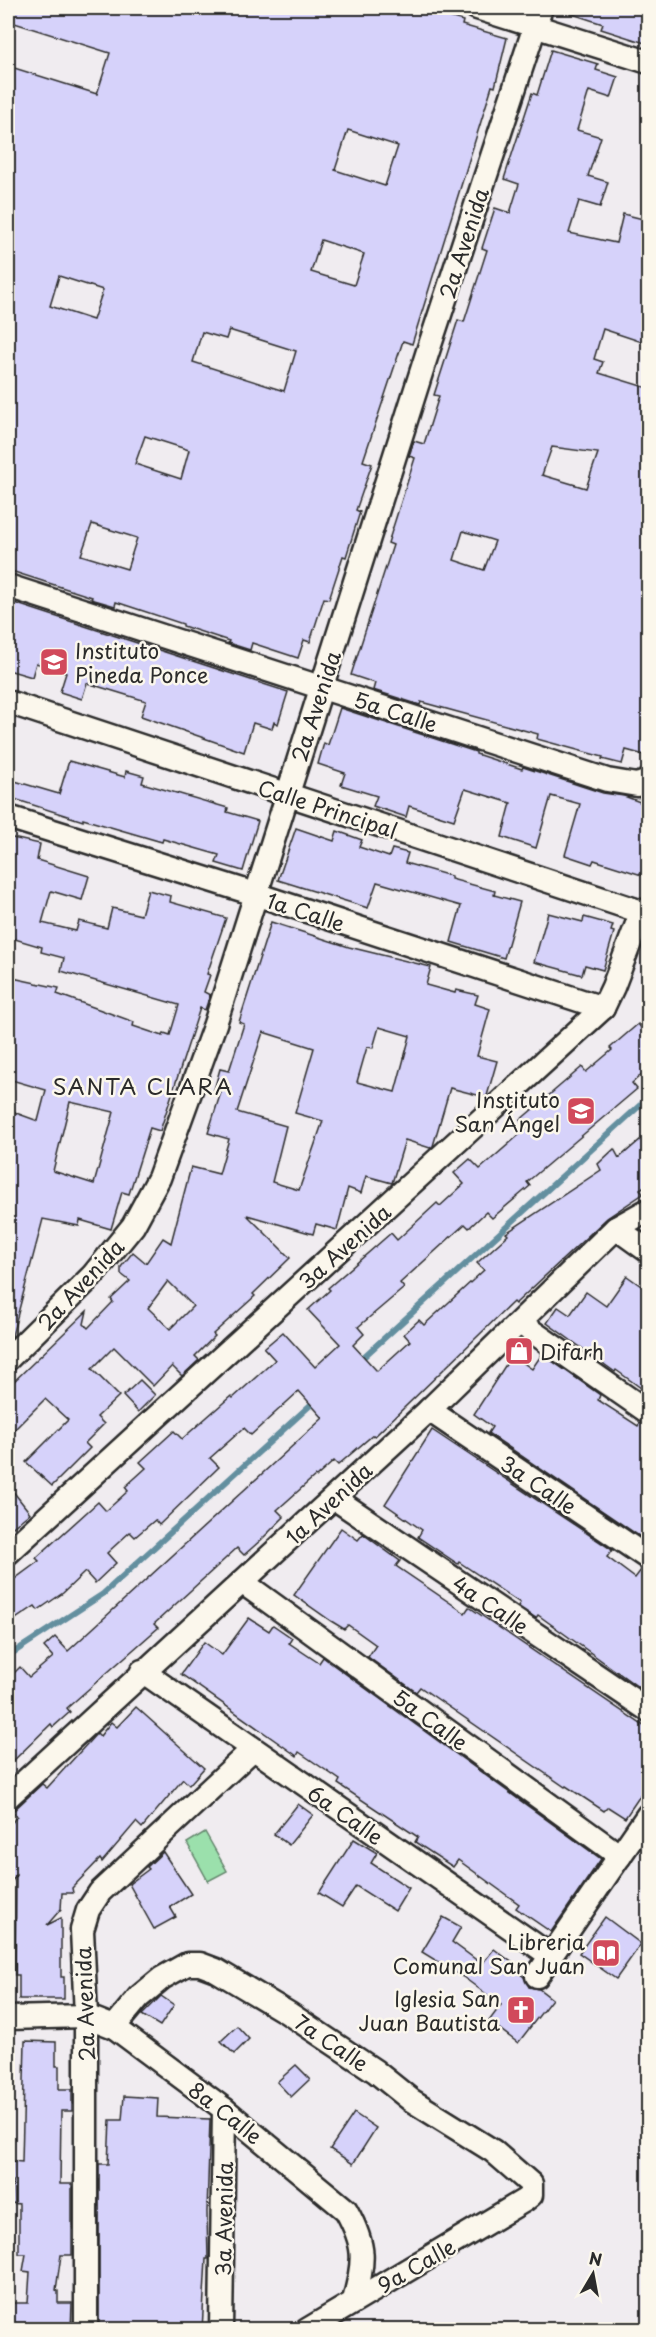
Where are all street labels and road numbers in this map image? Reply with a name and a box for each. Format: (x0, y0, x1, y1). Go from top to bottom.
street label: 2a Avenida (430, 183, 496, 303)
street label: 2a Avenida (282, 646, 348, 766)
street label: 5a Calle (350, 682, 442, 740)
street label: Calle Principal (254, 770, 402, 846)
street label: 1a Calle (263, 883, 349, 939)
street label: 3a Avenida (291, 1195, 398, 1296)
street label: 2a Avenida (29, 1231, 131, 1337)
street label: 3a Calle (494, 1447, 584, 1521)
street label: 1a Avenida (277, 1454, 379, 1552)
street label: 4a Calle (446, 1567, 536, 1641)
street label: 5a Calle (387, 1681, 475, 1757)
street label: 6a Calle (302, 1776, 390, 1852)
street label: 2a Avenida (66, 1945, 102, 2062)
street label: 7a Calle (289, 2005, 375, 2079)
street label: 8a Calle (182, 2073, 270, 2151)
street label: 3a Avenida (206, 2161, 240, 2277)
street label: 9a Calle (371, 2230, 461, 2300)

